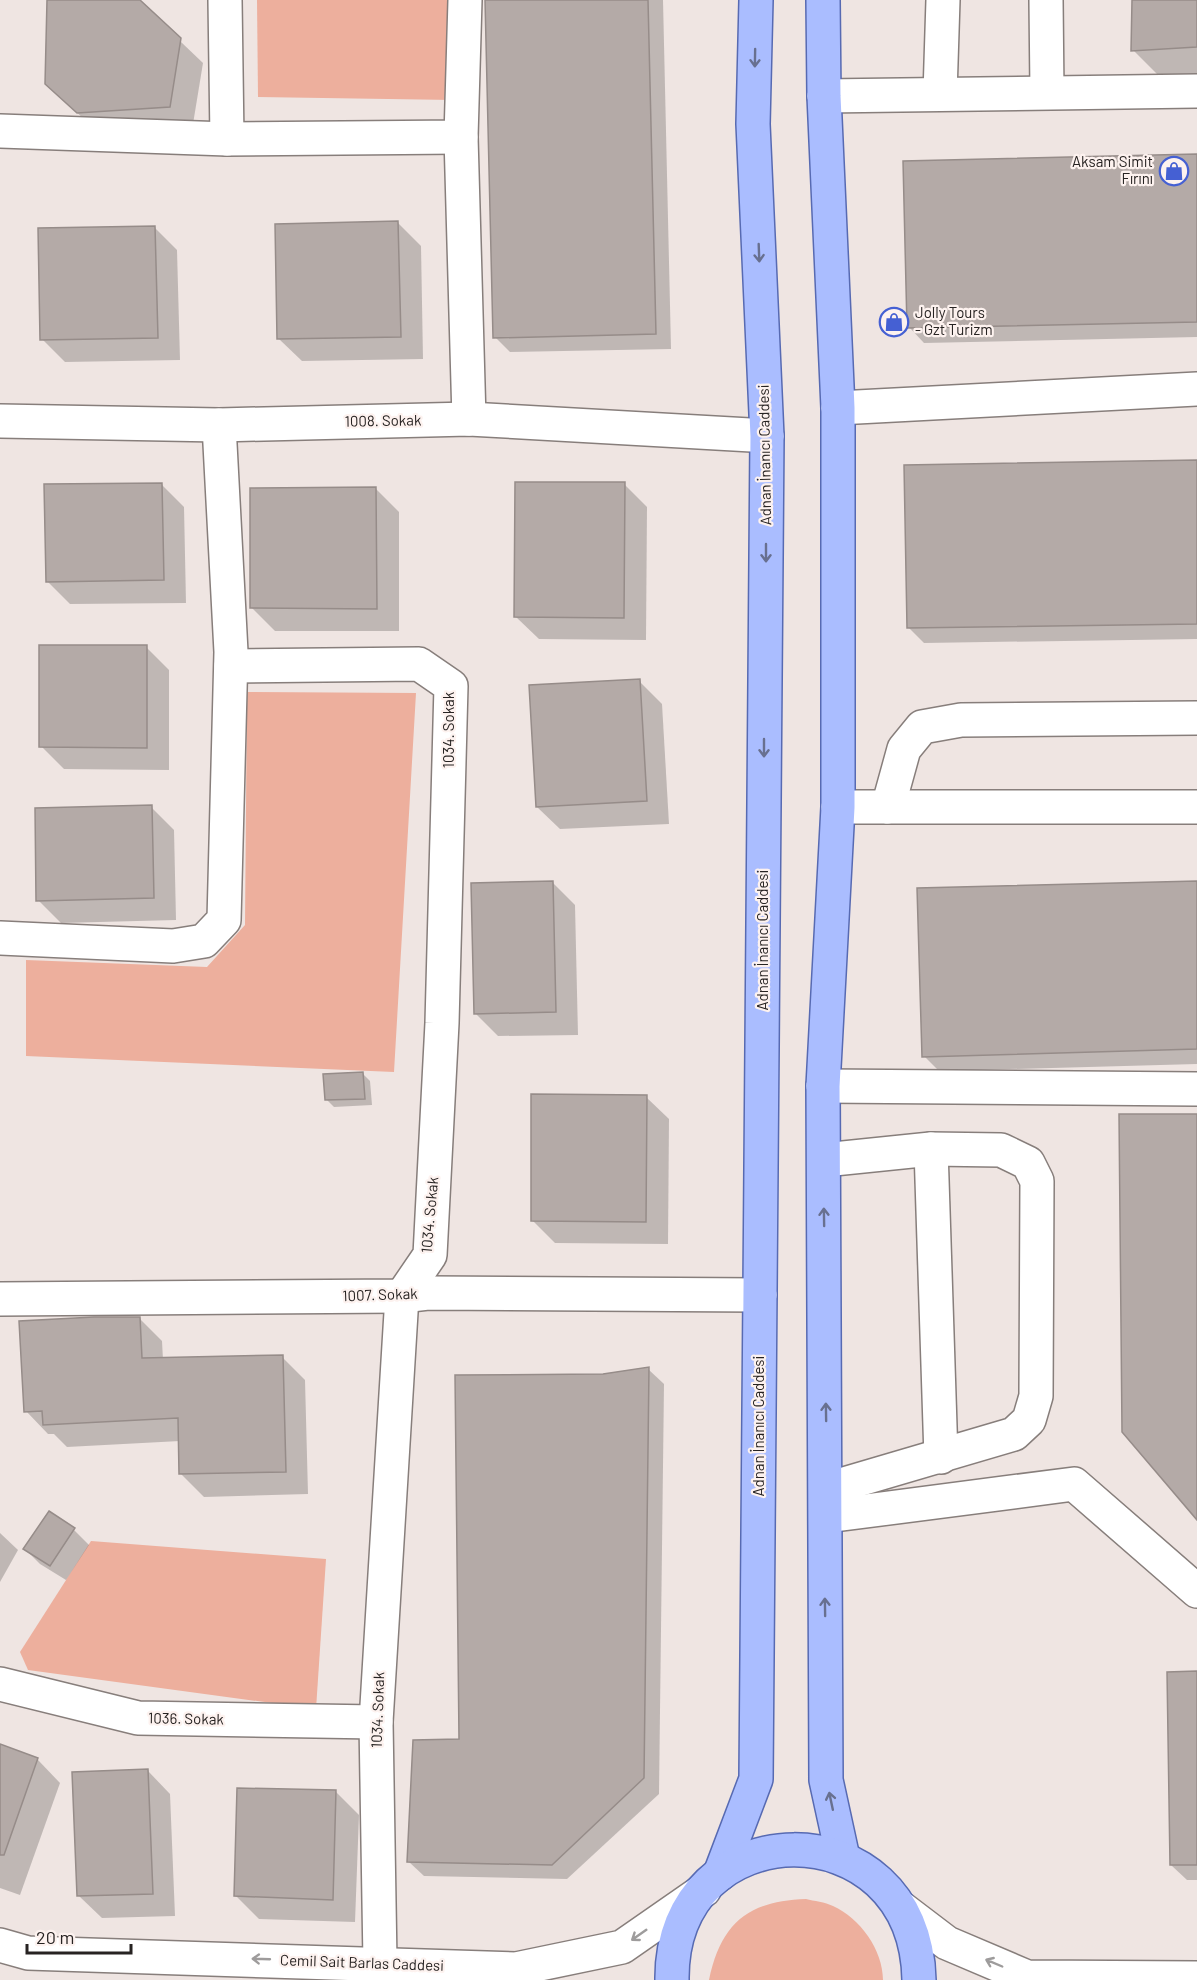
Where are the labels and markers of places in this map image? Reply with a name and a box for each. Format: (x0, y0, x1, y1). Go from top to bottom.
place label: Aksam Simit Fırını (1072, 152, 1153, 187)
shop icon: Aksam Simit Fırını (1158, 155, 1190, 187)
place label: Jolly Tours - Gzt Turizm (915, 303, 993, 338)
shop icon: Jolly Tours - Gzt Turizm (878, 306, 910, 338)

